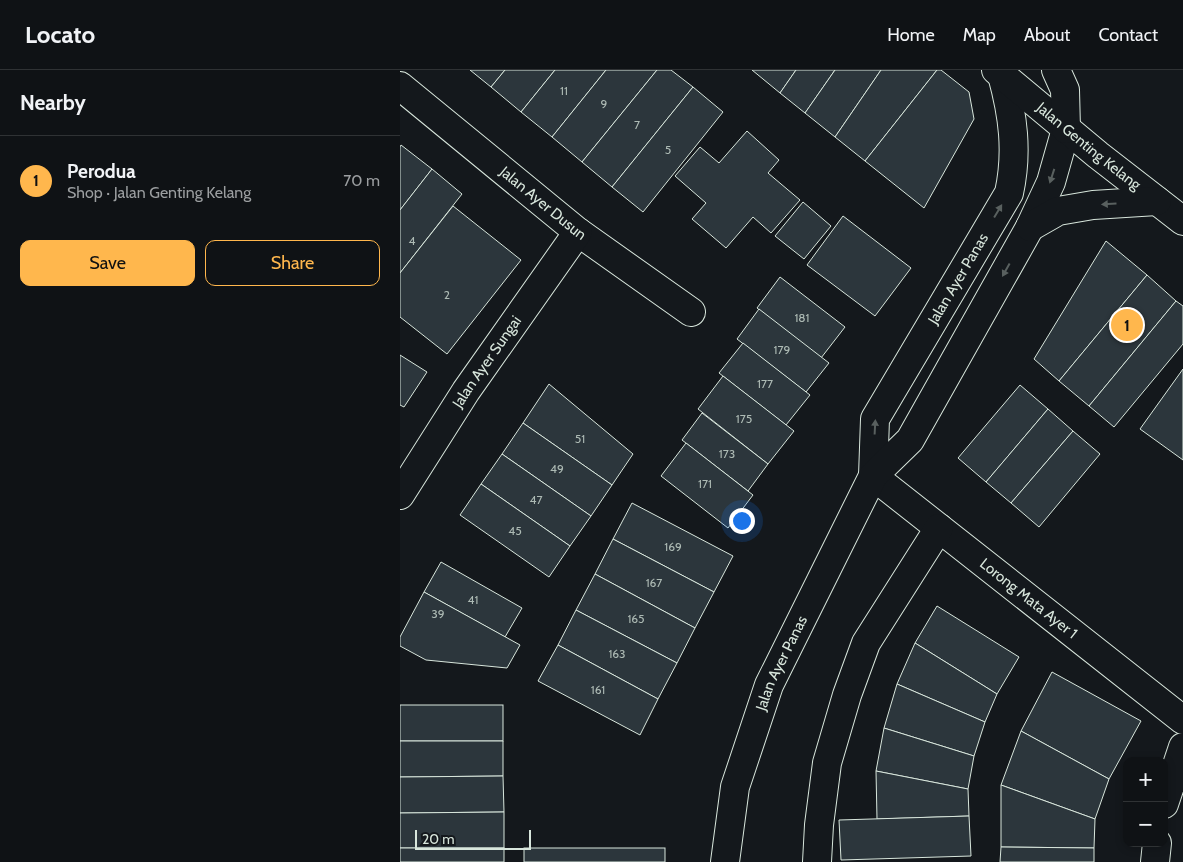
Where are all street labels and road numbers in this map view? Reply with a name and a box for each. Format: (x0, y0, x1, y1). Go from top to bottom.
street label: Jalan Genting Kelang (1032, 98, 1145, 194)
street label: Jalan Ayer Dusun (495, 162, 590, 244)
street label: Jalan Ayer Panas (924, 230, 992, 328)
street label: Jalan Ayer Sungai (448, 312, 525, 412)
street label: Lorong Mata Ayer 1 (976, 555, 1081, 642)
street label: Jalan Ayer Panas (752, 613, 811, 714)

